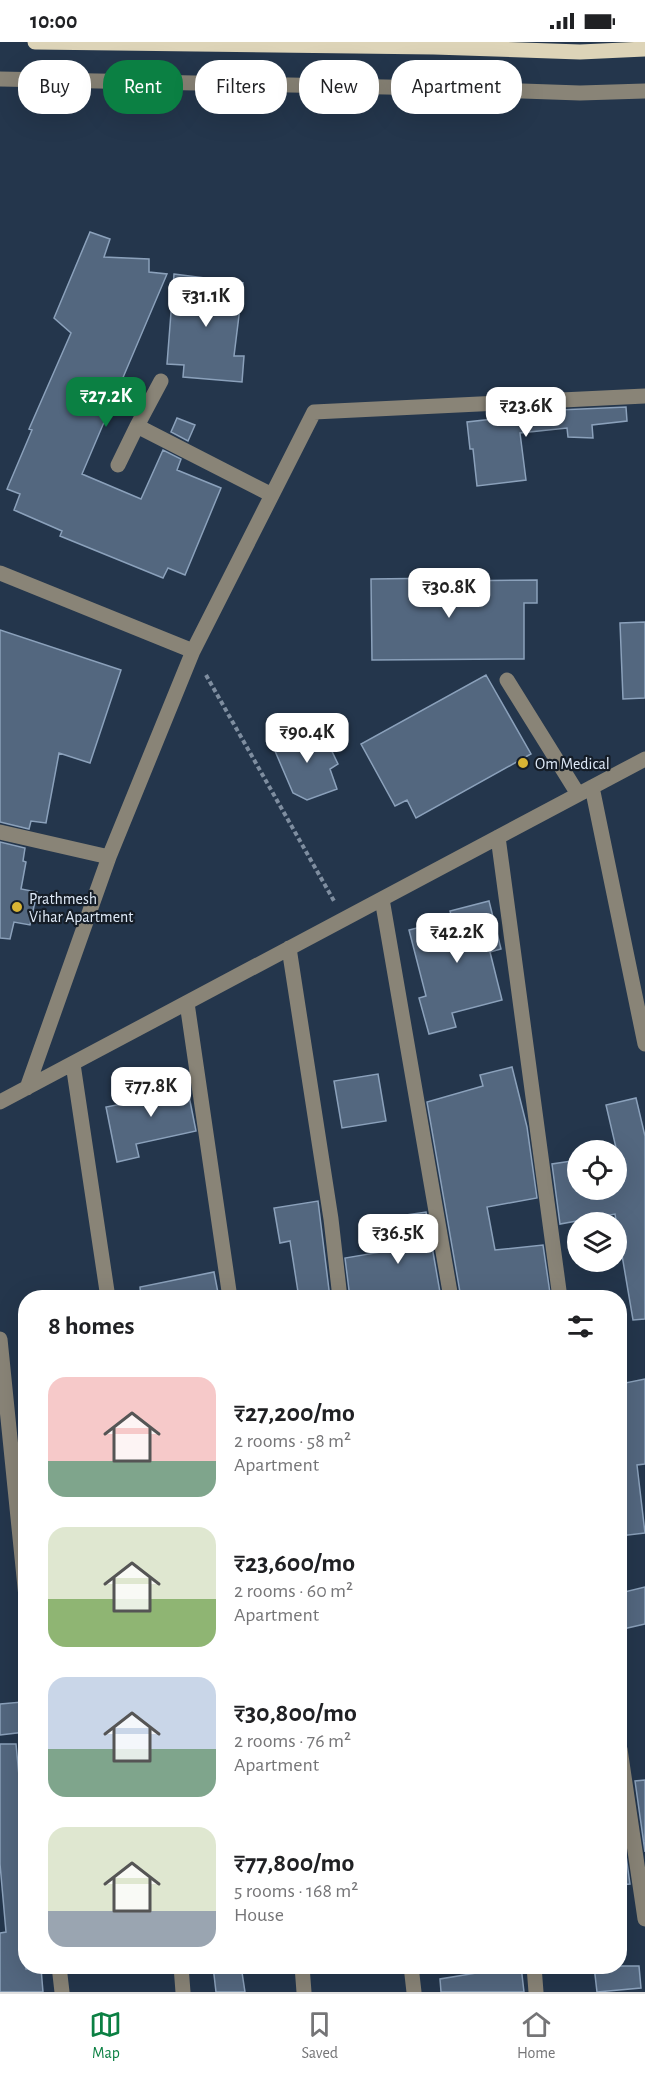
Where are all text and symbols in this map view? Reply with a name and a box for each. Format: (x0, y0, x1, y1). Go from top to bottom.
text: 10:00 (30, 10, 77, 32)
chip: Buy (18, 60, 91, 114)
chip: Rent (103, 60, 183, 114)
chip: Filters (195, 60, 287, 114)
chip: New (299, 60, 379, 114)
chip: Apartment (391, 60, 522, 114)
pin: ₹31.1K (157, 277, 255, 328)
text: ₹31.1K (182, 286, 230, 306)
pin: ₹27.2K (57, 377, 155, 428)
text: ₹27.2K (80, 386, 132, 406)
pin: ₹23.6K (477, 387, 575, 438)
text: ₹23.6K (500, 396, 552, 416)
pin: ₹30.8K (400, 568, 498, 619)
text: ₹30.8K (422, 577, 476, 597)
pin: ₹90.4K (258, 713, 356, 764)
text: ₹90.4K (280, 722, 334, 742)
marker: Om Medical (516, 756, 530, 770)
place label: Om Medical (535, 756, 610, 772)
place label: Prathmesh Vihar Apartment (29, 891, 133, 925)
marker: Prathmesh Vihar Apartment (10, 900, 24, 914)
pin: ₹42.2K (408, 913, 506, 964)
text: ₹42.2K (430, 922, 484, 942)
pin: ₹77.8K (102, 1067, 200, 1118)
text: ₹77.8K (125, 1076, 177, 1096)
map controls (567, 1140, 627, 1272)
button: locate (567, 1140, 627, 1200)
button: layers (567, 1212, 627, 1272)
pin: ₹36.5K (349, 1214, 447, 1265)
text: ₹36.5K (372, 1223, 424, 1243)
icon: filters (564, 1310, 597, 1343)
text: 8 homes (48, 1313, 135, 1339)
text: ₹27,200/mo (234, 1400, 355, 1426)
icon: home (96, 1401, 168, 1473)
text: 2 rooms · 58 m² (234, 1431, 351, 1451)
text: Apartment (234, 1455, 319, 1475)
text: ₹23,600/mo (234, 1550, 355, 1576)
icon: home (96, 1551, 168, 1623)
text: 2 rooms · 60 m² (234, 1581, 353, 1601)
text: Apartment (234, 1605, 319, 1625)
text: ₹30,800/mo (234, 1700, 357, 1726)
icon: home (96, 1701, 168, 1773)
text: 2 rooms · 76 m² (234, 1731, 351, 1751)
text: Apartment (234, 1755, 319, 1775)
text: ₹77,800/mo (234, 1850, 354, 1876)
icon: home (96, 1851, 168, 1923)
text: 5 rooms · 168 m² (234, 1881, 358, 1901)
text: House (234, 1905, 284, 1925)
tab: Map (89, 2008, 122, 2063)
tab: Saved (301, 2008, 338, 2063)
tab: Home (517, 2008, 556, 2063)

